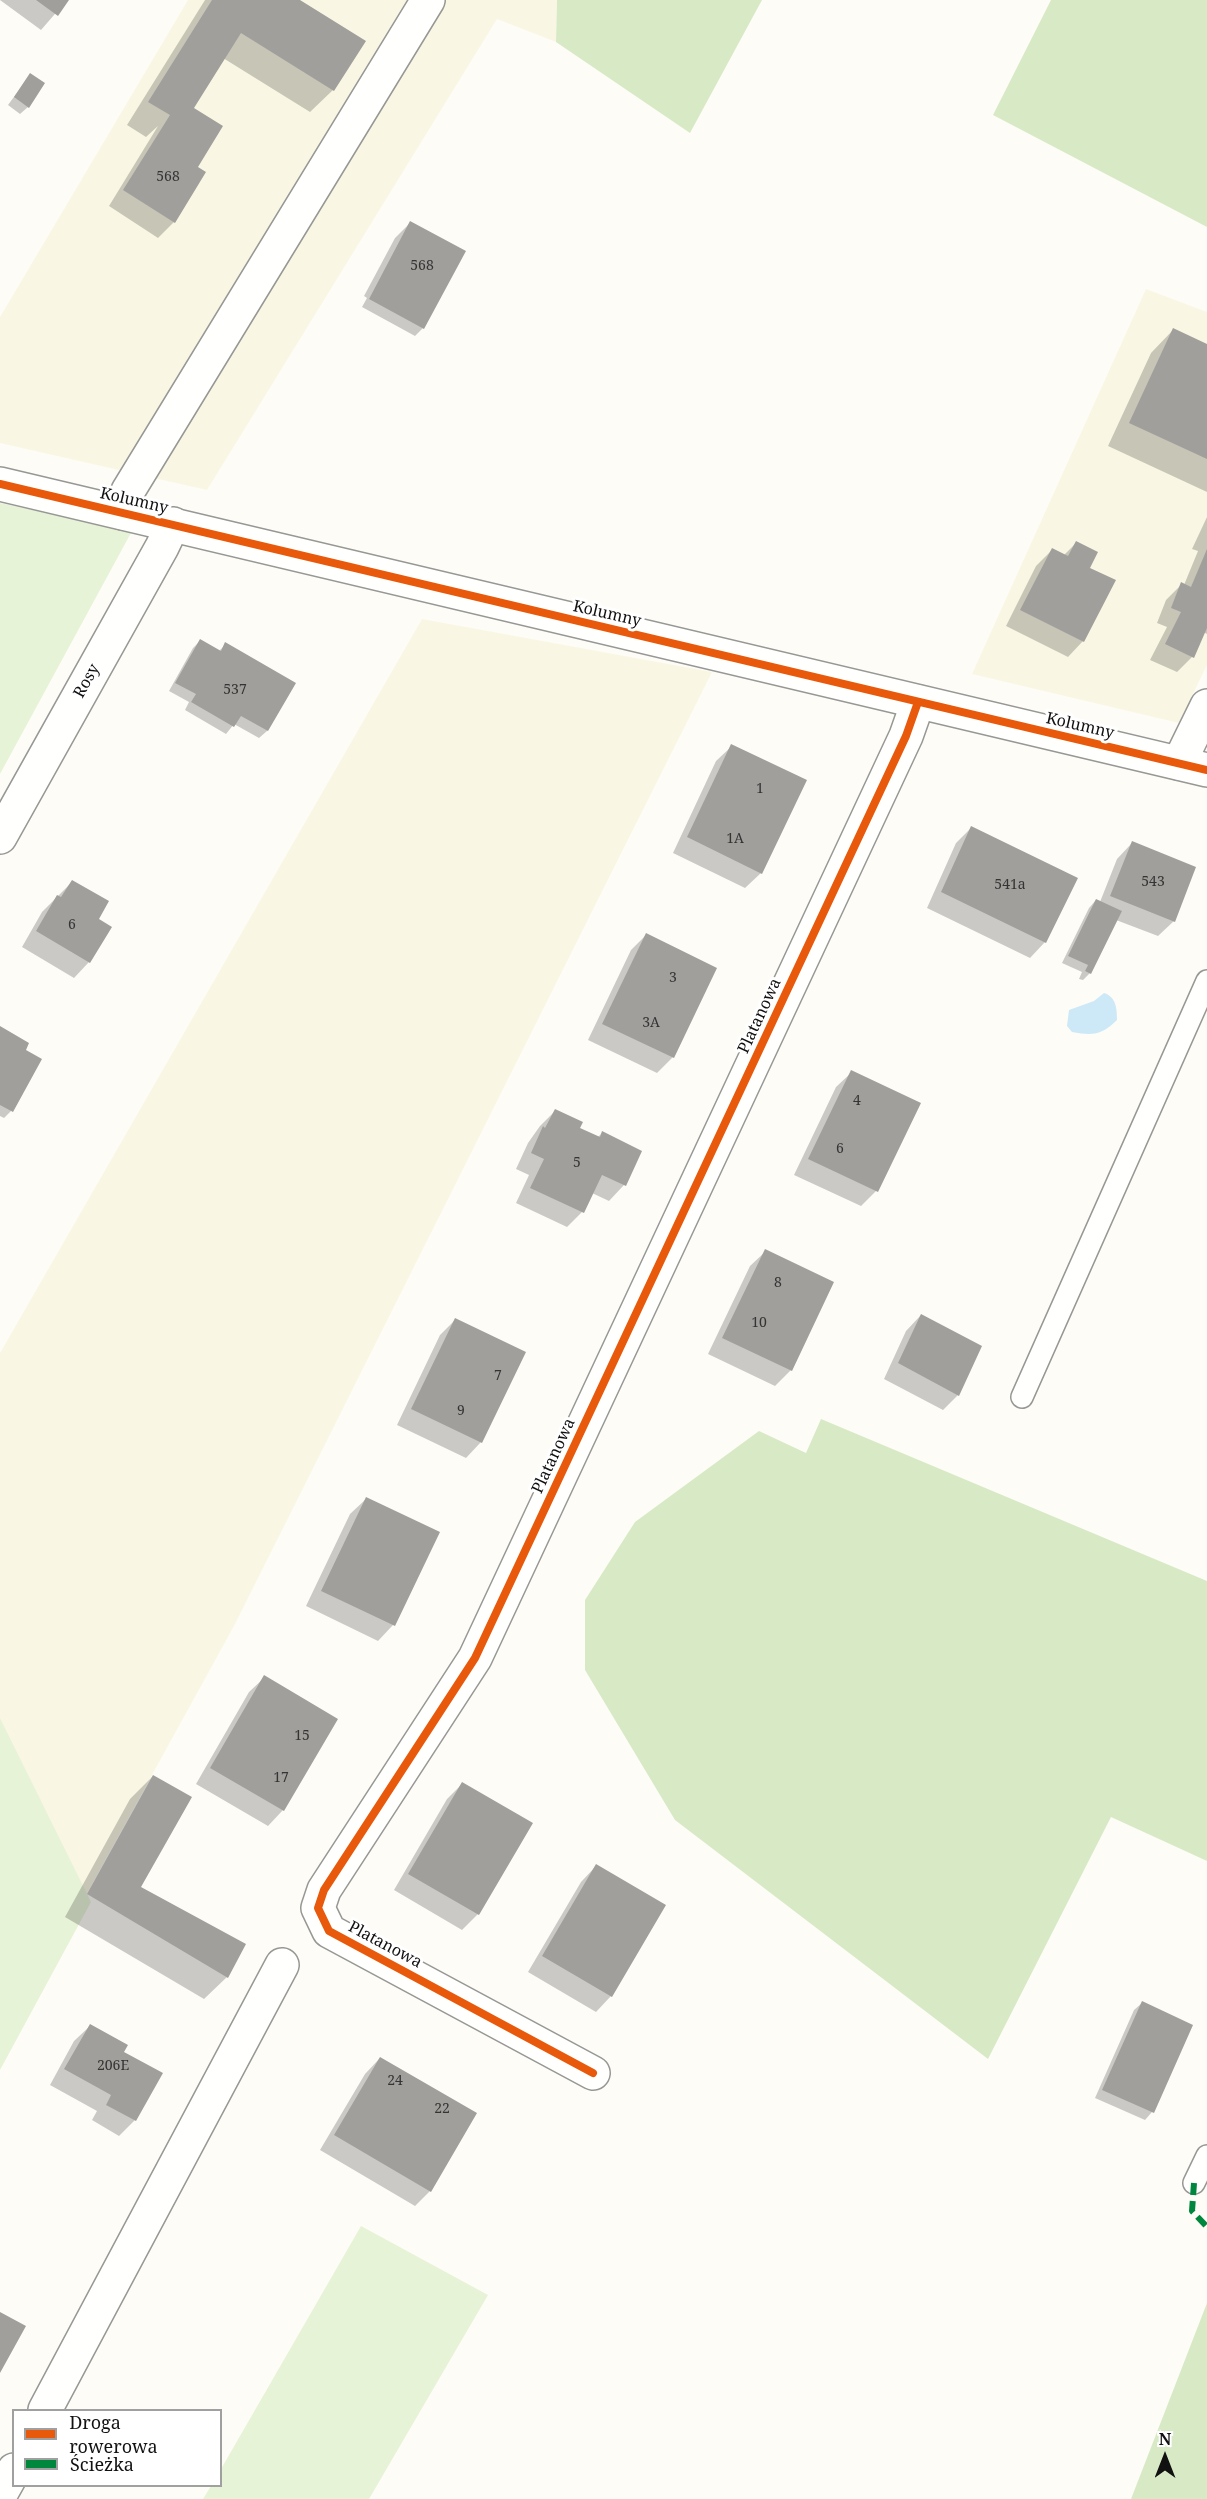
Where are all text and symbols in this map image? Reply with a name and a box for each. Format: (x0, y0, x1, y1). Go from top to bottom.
house number: 568 (156, 169, 180, 185)
house number: 568 (410, 258, 434, 274)
street label: Kolumny (98, 484, 170, 518)
street label: Kolumny (571, 597, 643, 631)
street label: Rosy (70, 661, 104, 701)
house number: 537 (223, 682, 247, 698)
street label: Kolumny (1044, 709, 1116, 743)
house number: 1 (756, 781, 764, 797)
house number: 1A (726, 831, 744, 847)
house number: 543 (1141, 874, 1165, 890)
house number: 541a (994, 877, 1026, 893)
house number: 6 (68, 917, 76, 933)
house number: 3 (669, 970, 677, 986)
street label: Platanowa (734, 975, 786, 1057)
house number: 3A (642, 1015, 660, 1031)
house number: 4 (853, 1093, 861, 1109)
house number: 6 (836, 1141, 844, 1157)
house number: 5 (573, 1155, 581, 1171)
house number: 8 (774, 1275, 782, 1291)
house number: 10 (751, 1315, 767, 1331)
house number: 7 (494, 1368, 502, 1384)
house number: 9 (457, 1403, 465, 1419)
street label: Platanowa (528, 1415, 580, 1497)
house number: 15 (294, 1728, 310, 1744)
house number: 17 (273, 1770, 289, 1786)
street label: Platanowa (345, 1918, 425, 1972)
house number: 206E (97, 2058, 129, 2074)
house number: 24 (387, 2073, 403, 2089)
house number: 22 (434, 2101, 450, 2117)
legend (12, 2409, 222, 2487)
text: Droga rowerowa (69, 2410, 158, 2458)
north arrow (1135, 2427, 1195, 2487)
text: N (1159, 2428, 1171, 2450)
text: Ścieżka (70, 2452, 134, 2476)

